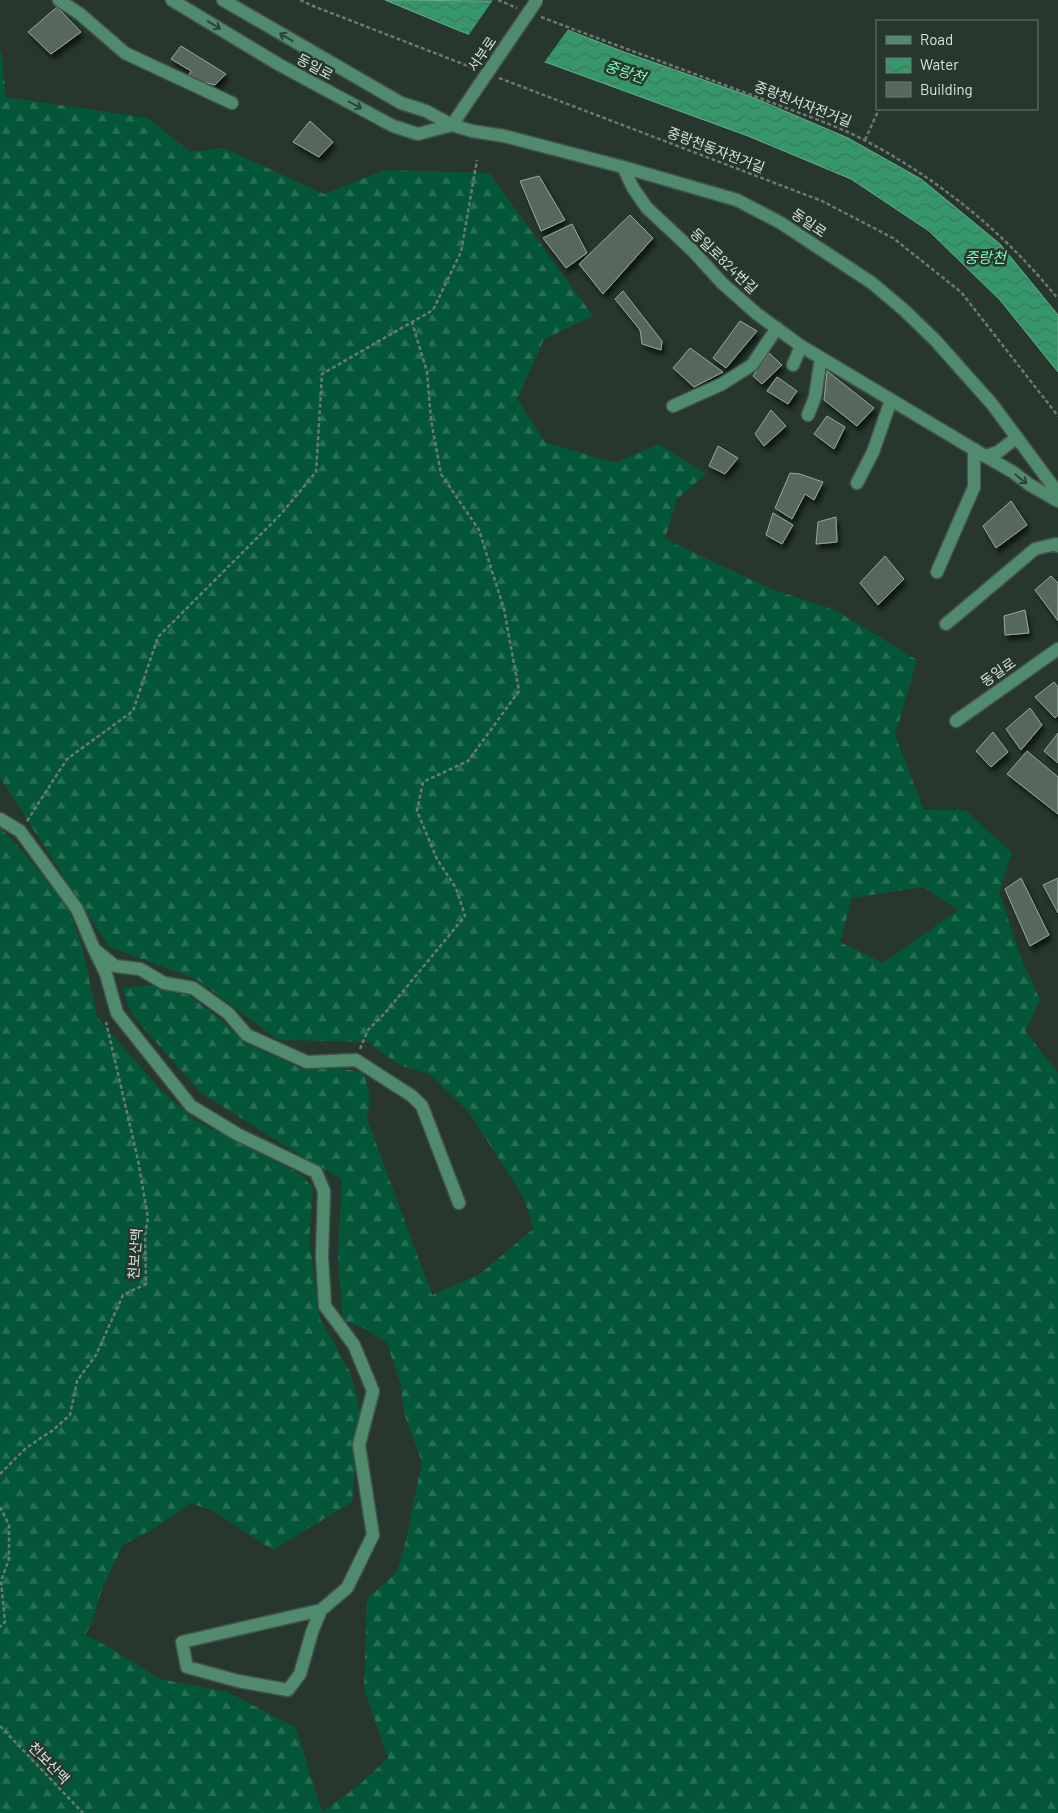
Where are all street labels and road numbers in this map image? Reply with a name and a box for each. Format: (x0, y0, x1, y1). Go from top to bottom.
street label: 서부로 (464, 33, 500, 74)
street label: 동일로 (294, 50, 336, 83)
street label: 중랑천서자전거길 (752, 77, 854, 130)
street label: 중랑천동자전거길 (665, 123, 767, 176)
street label: 동일로 (789, 205, 830, 241)
street label: 동일로824번길 (687, 224, 762, 297)
street label: 동일로 (977, 653, 1019, 690)
street label: 천보산맥 (124, 1228, 145, 1280)
street label: 천보산맥 (25, 1738, 73, 1787)

